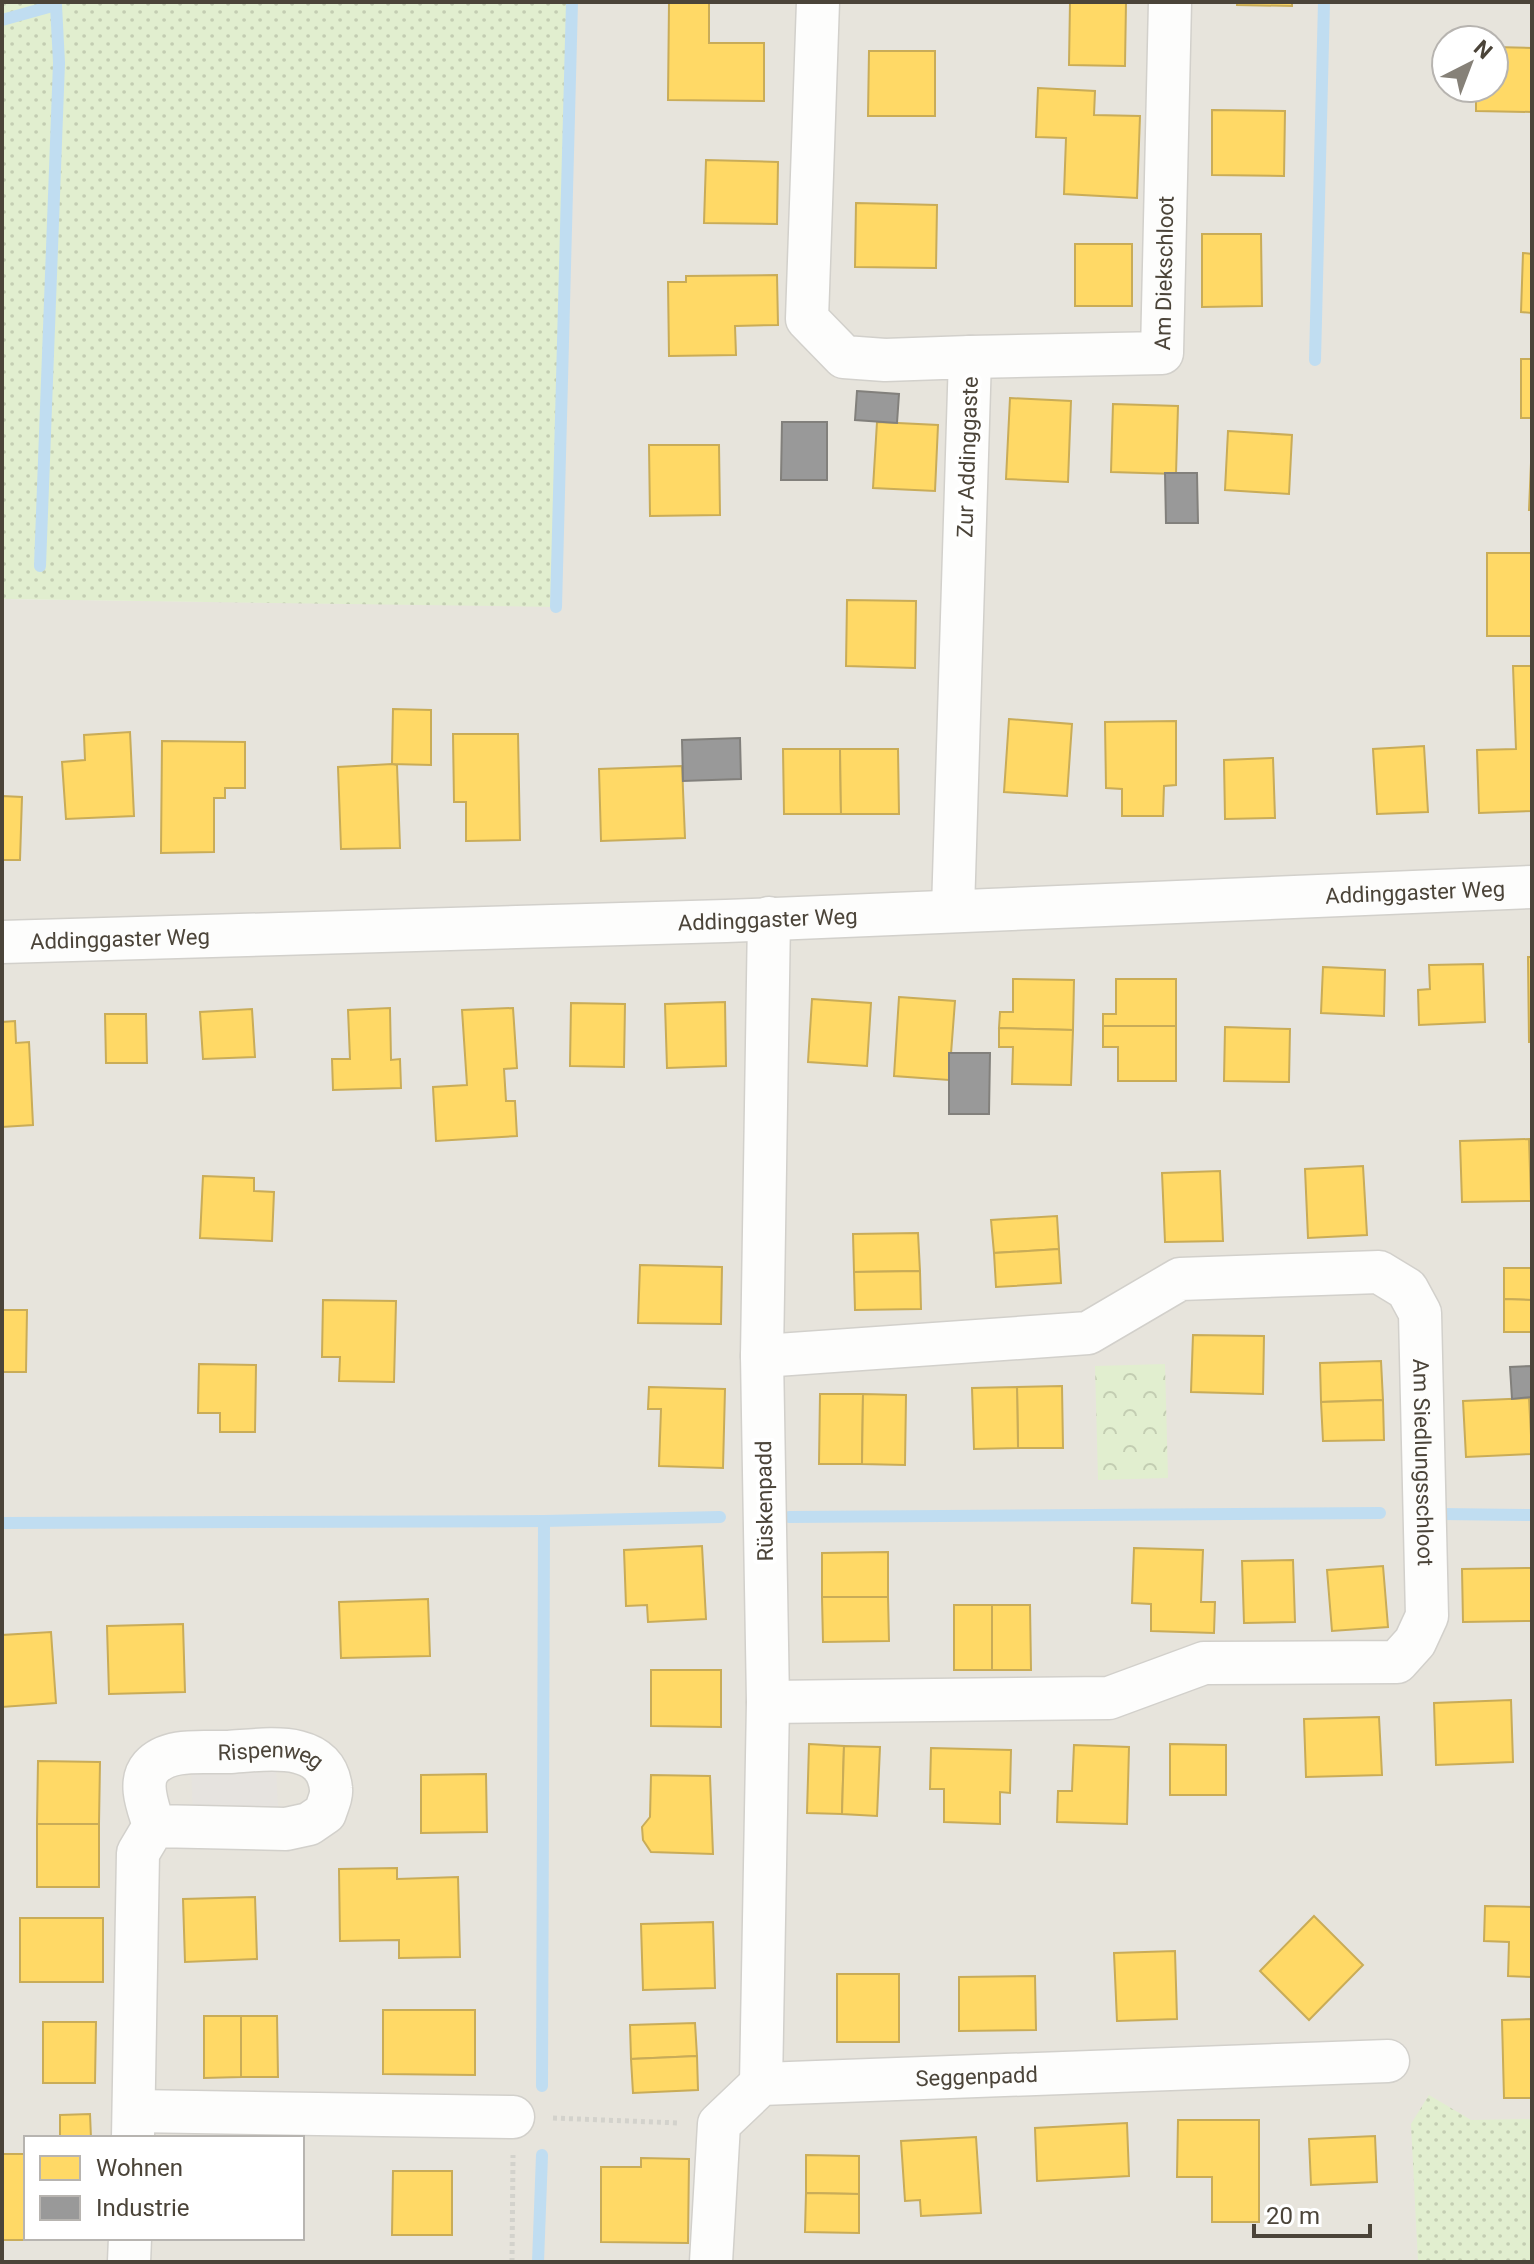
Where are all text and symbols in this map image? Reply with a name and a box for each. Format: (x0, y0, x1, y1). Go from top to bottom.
north arrow (1430, 24, 1510, 104)
text: N (1469, 35, 1497, 64)
street label: Am Diekschloot (1150, 196, 1179, 351)
street label: Zur Addinggaste (952, 376, 983, 538)
street label: Addinggaster Weg (1325, 876, 1505, 909)
street label: Addinggaster Weg (677, 903, 858, 935)
street label: Addinggaster Weg (30, 924, 210, 954)
street label: Am Siedlungsschloot (1408, 1358, 1438, 1566)
street label: Rüskenpadd (751, 1440, 778, 1562)
street label: Rispenweg (217, 1737, 328, 1774)
street label: Seggenpadd (915, 2062, 1038, 2091)
legend (24, 2136, 304, 2240)
text: Wohnen (96, 2154, 183, 2182)
scale bar (1254, 2188, 1370, 2238)
text: Industrie (96, 2194, 189, 2222)
text: 20 m (1266, 2202, 1320, 2230)

